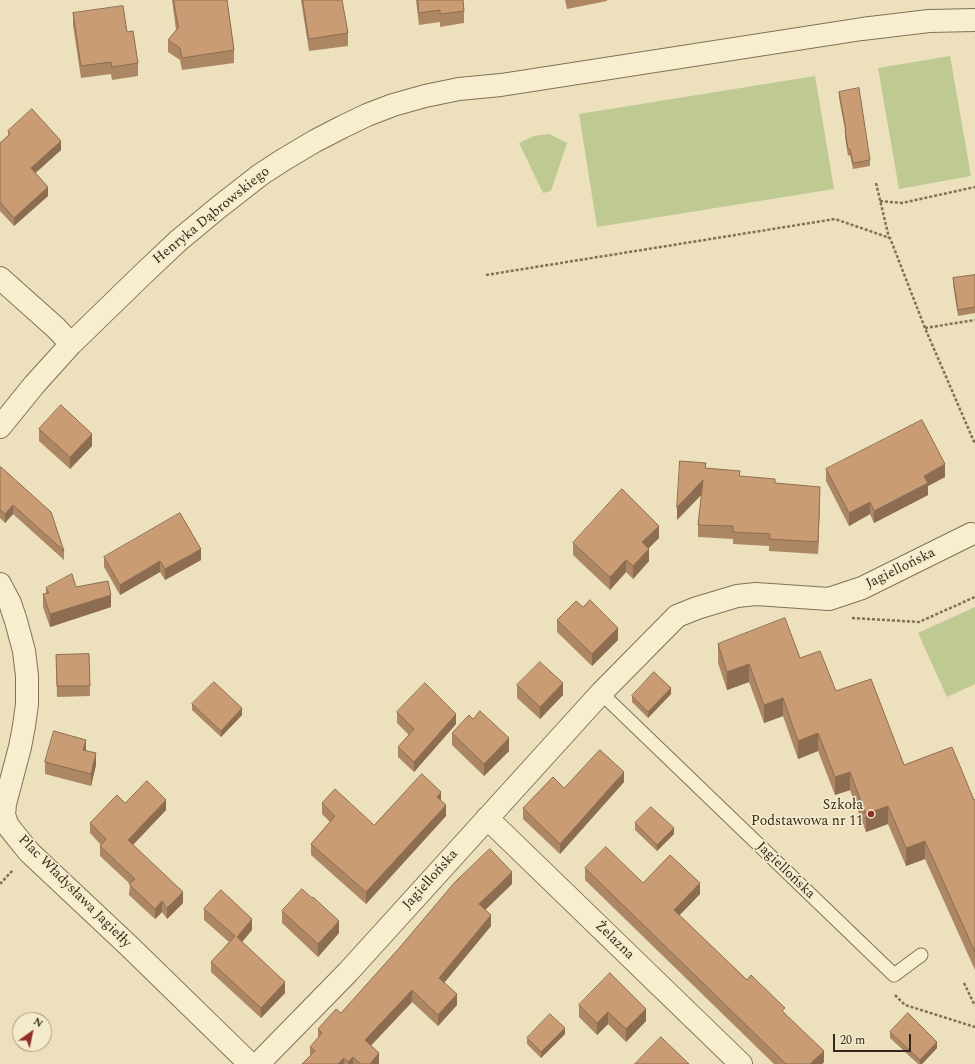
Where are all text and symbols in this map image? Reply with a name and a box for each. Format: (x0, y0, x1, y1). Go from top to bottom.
street label: Henryka Dąbrowskiego (150, 164, 274, 268)
street label: Jagiellońska (864, 545, 938, 593)
place label: Szkoła Podstawowa nr 11 (751, 798, 863, 830)
marker: Szkoła Podstawowa nr 11 (866, 809, 876, 819)
street label: Plac Władysława Jagiełły (14, 832, 134, 952)
street label: Jagiellońska (752, 839, 818, 903)
street label: Jagiellońska (400, 846, 462, 914)
street label: Żelazna (591, 918, 637, 964)
north arrow (12, 1012, 52, 1052)
text: N (30, 1013, 47, 1032)
scale bar (835, 1026, 913, 1052)
text: 20 m (840, 1031, 865, 1050)

